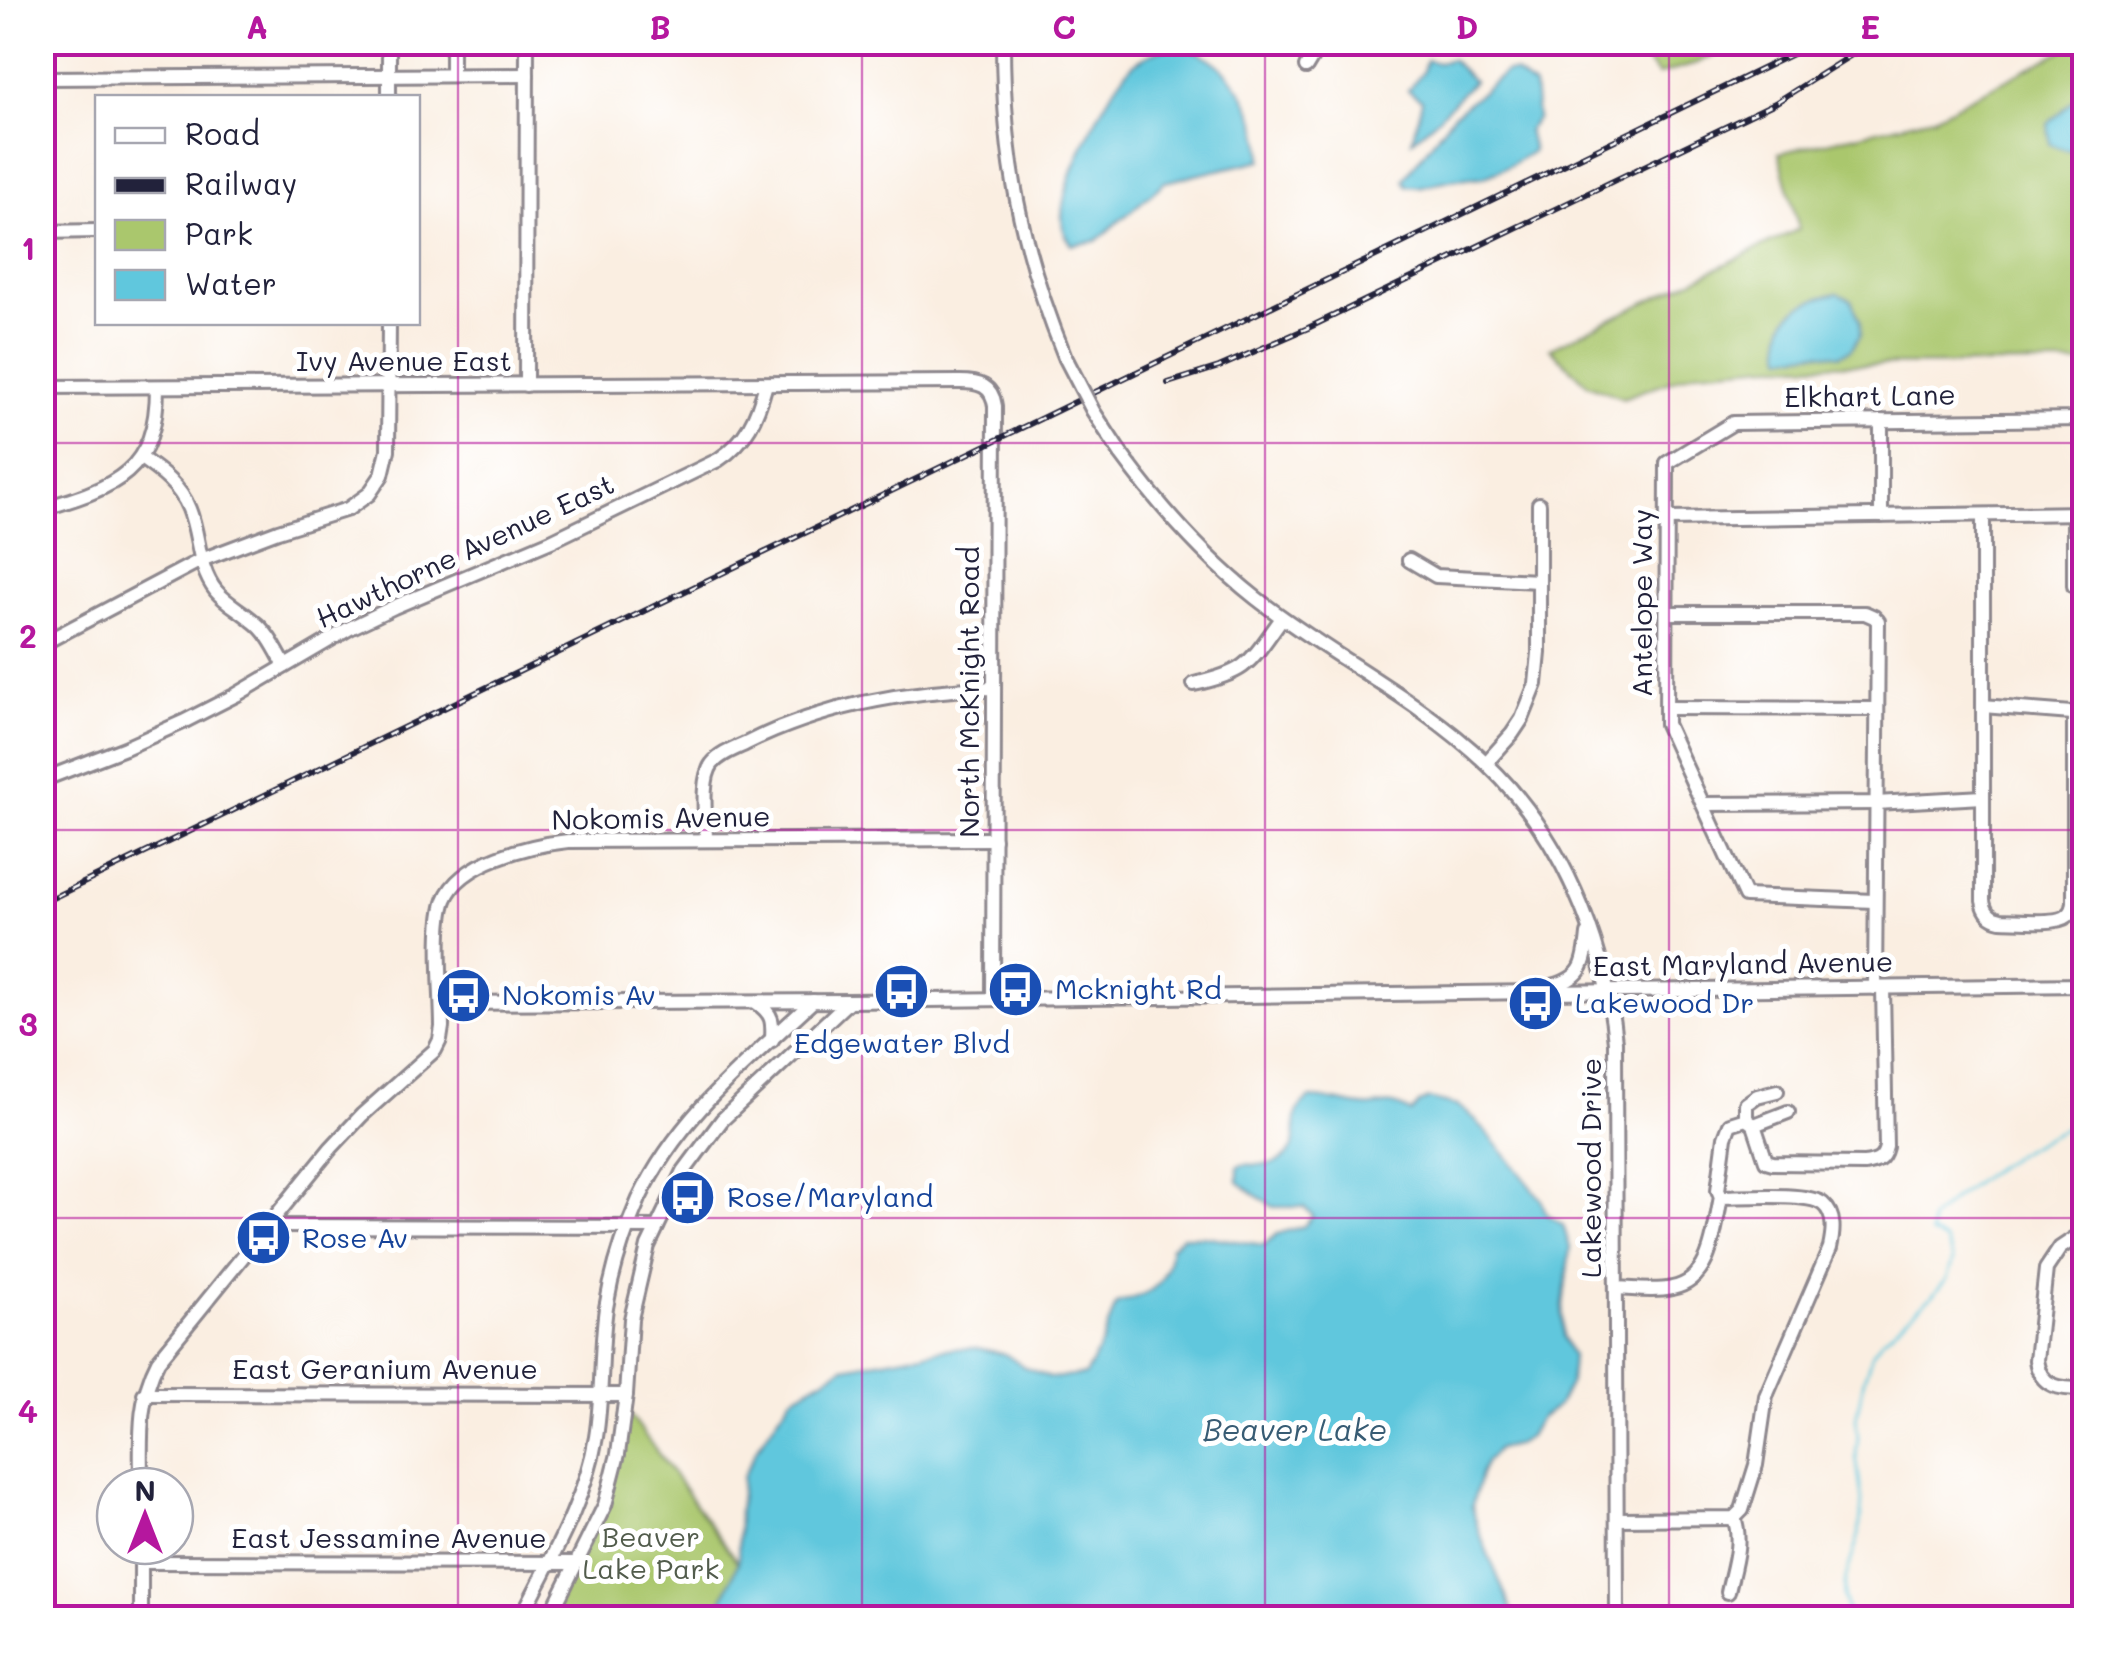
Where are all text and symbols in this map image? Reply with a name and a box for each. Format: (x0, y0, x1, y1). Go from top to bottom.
text: A (246, 5, 268, 47)
text: B (649, 5, 671, 47)
text: C (1052, 5, 1076, 47)
text: D (1456, 5, 1478, 47)
text: E (1860, 5, 1880, 47)
legend (95, 95, 420, 325)
text: Road (185, 113, 260, 153)
text: Railway (185, 163, 297, 203)
text: Park (185, 213, 253, 253)
text: 1 (21, 226, 35, 268)
text: Water (185, 263, 277, 303)
street label: Ivy Avenue East (296, 342, 512, 378)
street label: Elkhart Lane (1784, 376, 1956, 414)
street label: Hawthorne Avenue East (310, 465, 619, 635)
street label: Antelope Way (1623, 509, 1659, 697)
street label: North McKnight Road (950, 546, 986, 838)
text: 2 (19, 614, 37, 656)
street label: Nokomis Avenue (551, 797, 771, 837)
street label: East Maryland Avenue (1592, 942, 1893, 984)
bus stop icon: Mcknight Rd (986, 959, 1046, 1019)
bus stop icon: Edgewater Blvd (872, 962, 932, 1022)
bus stop icon: Nokomis Av (433, 965, 493, 1025)
place label: Mcknight Rd (1055, 970, 1222, 1006)
bus stop icon: Lakewood Dr (1506, 973, 1566, 1033)
place label: Nokomis Av (502, 976, 656, 1012)
place label: Lakewood Dr (1575, 984, 1754, 1020)
text: 3 (18, 1002, 38, 1044)
place label: Edgewater Blvd (794, 1024, 1010, 1060)
street label: Lakewood Drive (1572, 1058, 1608, 1278)
bus stop icon: Rose/Maryland (658, 1167, 718, 1227)
place label: Rose/Maryland (727, 1178, 933, 1214)
bus stop icon: Rose Av (233, 1208, 293, 1268)
place label: Rose Av (302, 1219, 408, 1255)
street label: East Geranium Avenue (232, 1350, 538, 1386)
text: 4 (18, 1389, 38, 1431)
water label: Beaver Lake (1203, 1409, 1387, 1449)
north arrow (95, 1466, 195, 1566)
text: N (134, 1472, 156, 1508)
park label: Beaver Lake Park (583, 1518, 719, 1586)
street label: East Jessamine Avenue (231, 1519, 547, 1555)

